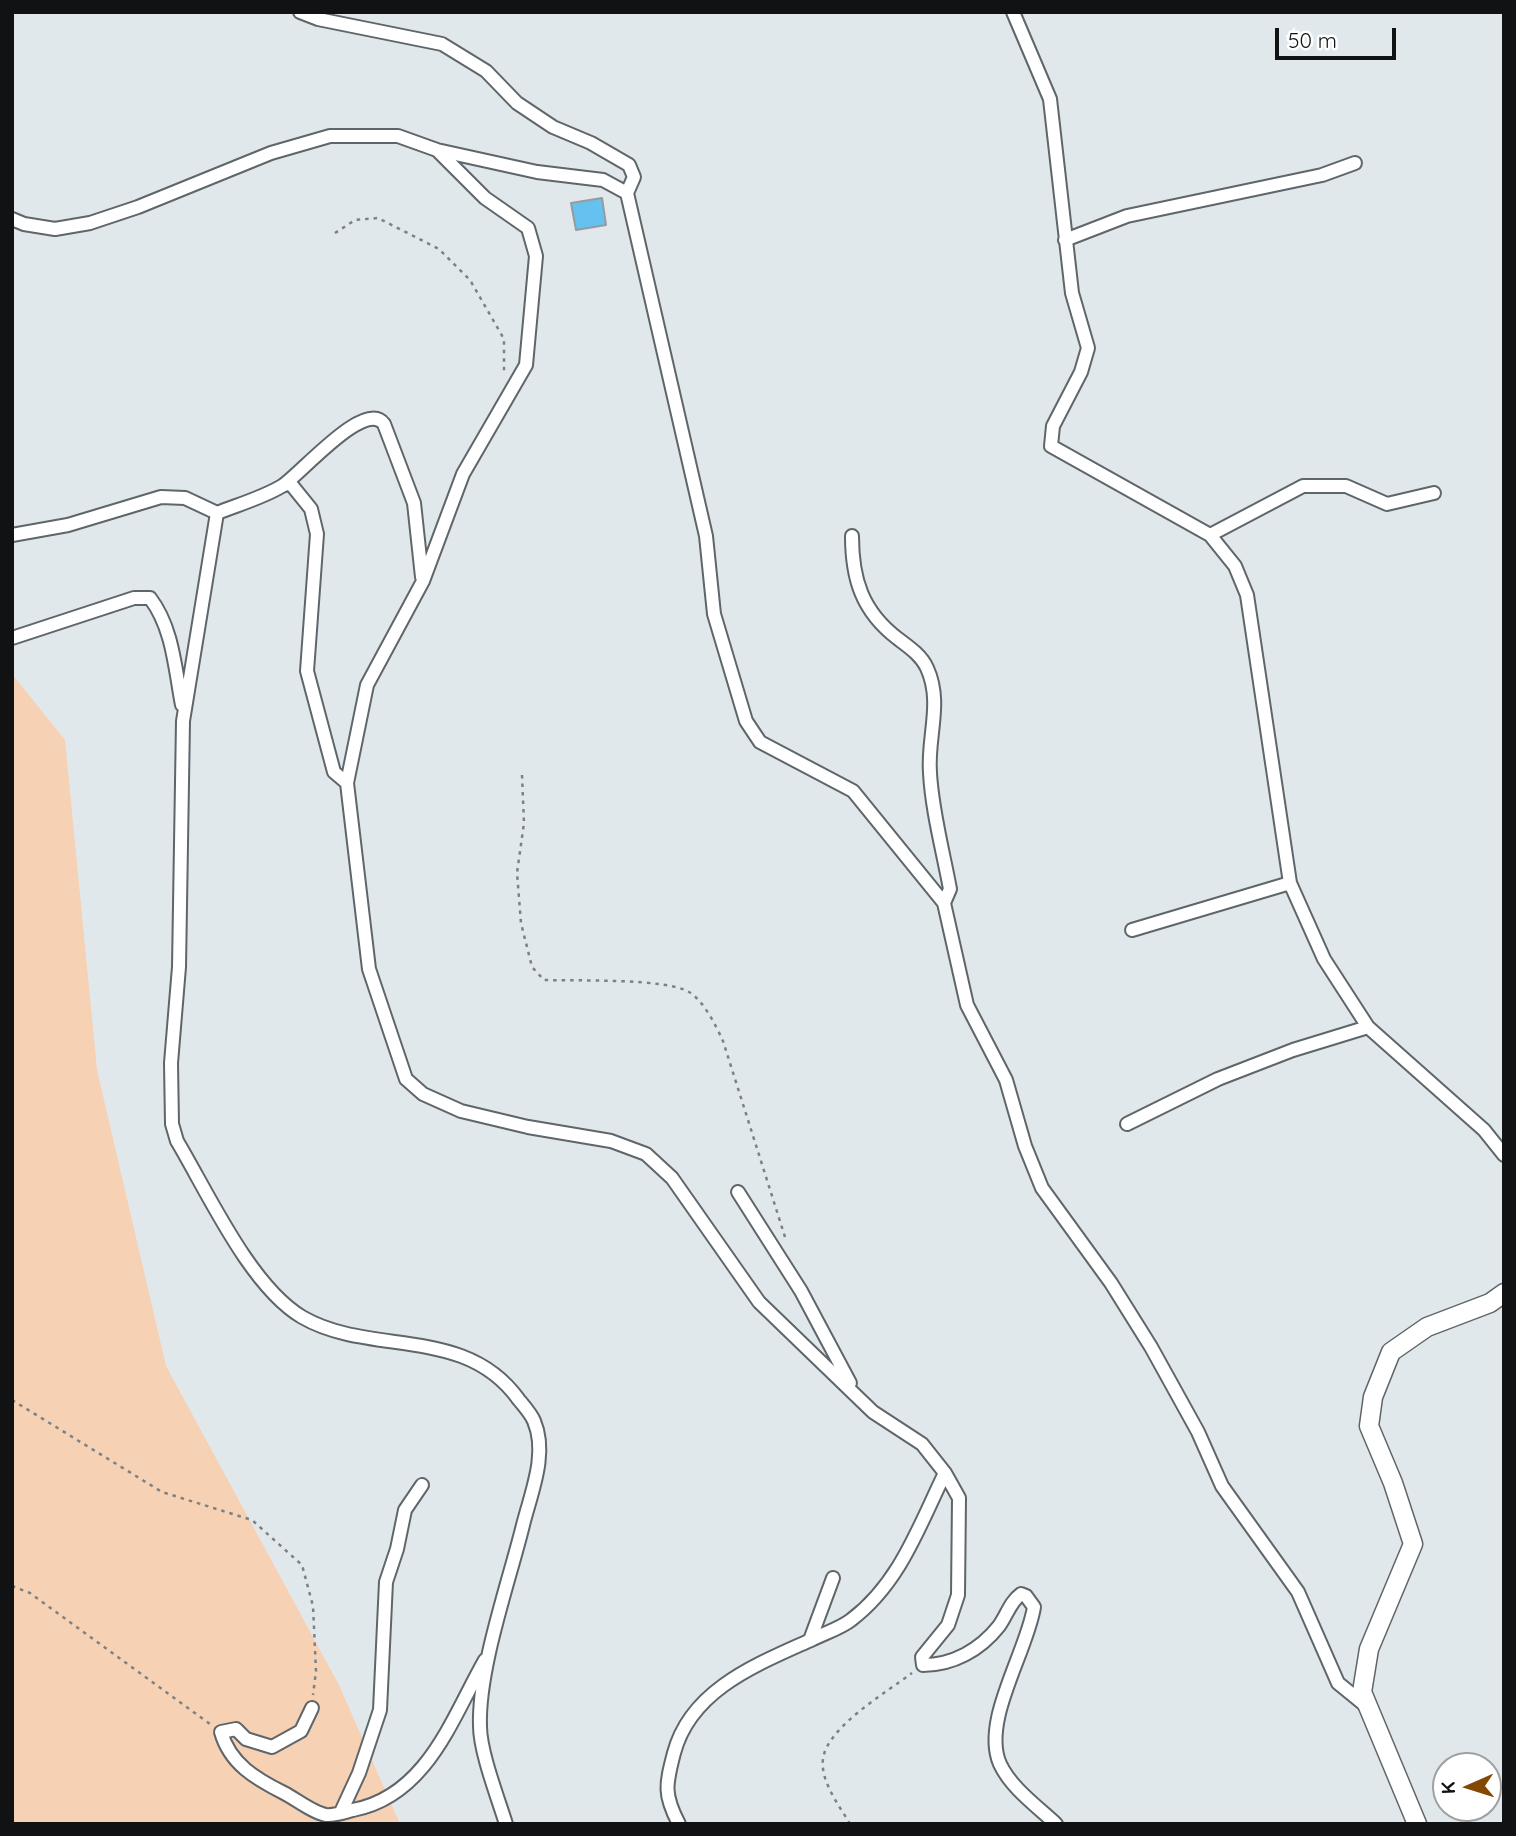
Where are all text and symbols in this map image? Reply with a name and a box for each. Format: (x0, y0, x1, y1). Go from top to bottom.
scale bar (1278, 14, 1399, 58)
text: 50 m (1288, 27, 1337, 53)
north arrow (1432, 1752, 1502, 1822)
text: K (1436, 1781, 1460, 1795)

